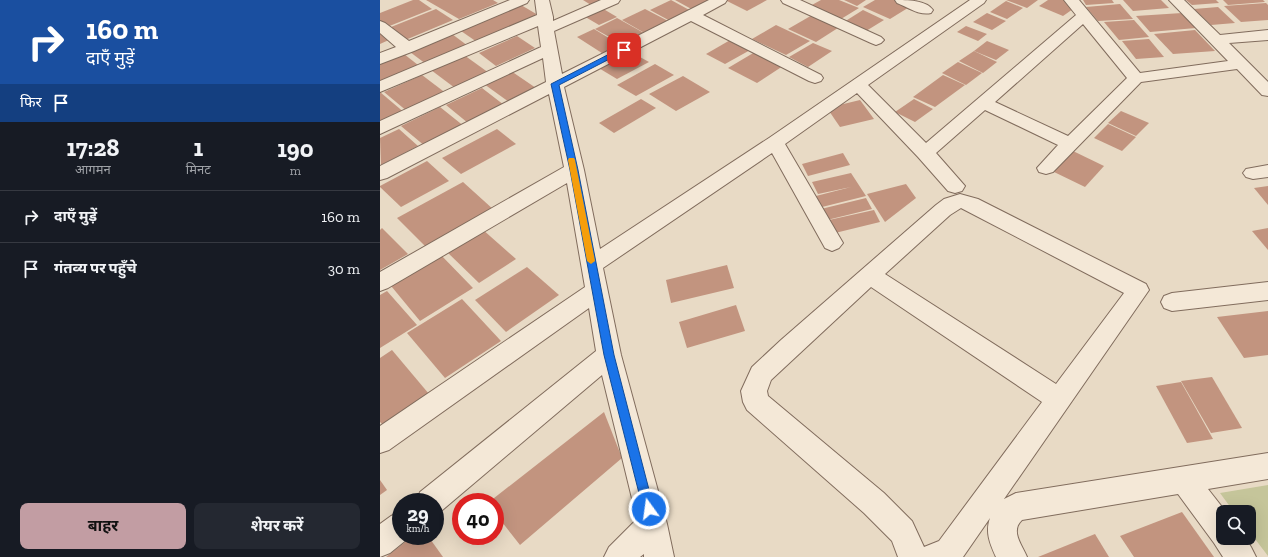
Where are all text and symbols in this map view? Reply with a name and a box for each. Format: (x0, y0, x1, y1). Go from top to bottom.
text: 160 m (86, 13, 158, 46)
icon: right (20, 16, 72, 68)
pin (607, 33, 641, 67)
icon: arrive (613, 39, 635, 61)
text: दाएँ मुड़ें (86, 47, 135, 69)
icon: arrive (50, 92, 72, 114)
text: फिर (20, 93, 42, 111)
text: 17:28 (66, 133, 119, 162)
text: 1 (193, 133, 203, 162)
text: 190 (277, 134, 314, 163)
text: आगमन (75, 162, 111, 177)
text: मिनट (186, 162, 211, 177)
text: m (290, 163, 301, 178)
icon: right (20, 206, 42, 228)
text: दाएँ मुड़ें (54, 207, 97, 225)
text: 160 m (321, 208, 360, 226)
icon: arrive (20, 258, 42, 280)
text: गंतव्य पर पहुँचे (54, 259, 137, 277)
text: 30 m (328, 260, 360, 278)
position arrow (628, 488, 670, 530)
speed limit sign: 40 (452, 493, 504, 545)
text: 29 (407, 502, 429, 526)
button: बाहर (20, 503, 186, 549)
button: शेयर करें (194, 503, 360, 549)
map controls (1216, 505, 1256, 545)
button: search (1216, 505, 1256, 545)
text: km/h (407, 523, 429, 535)

